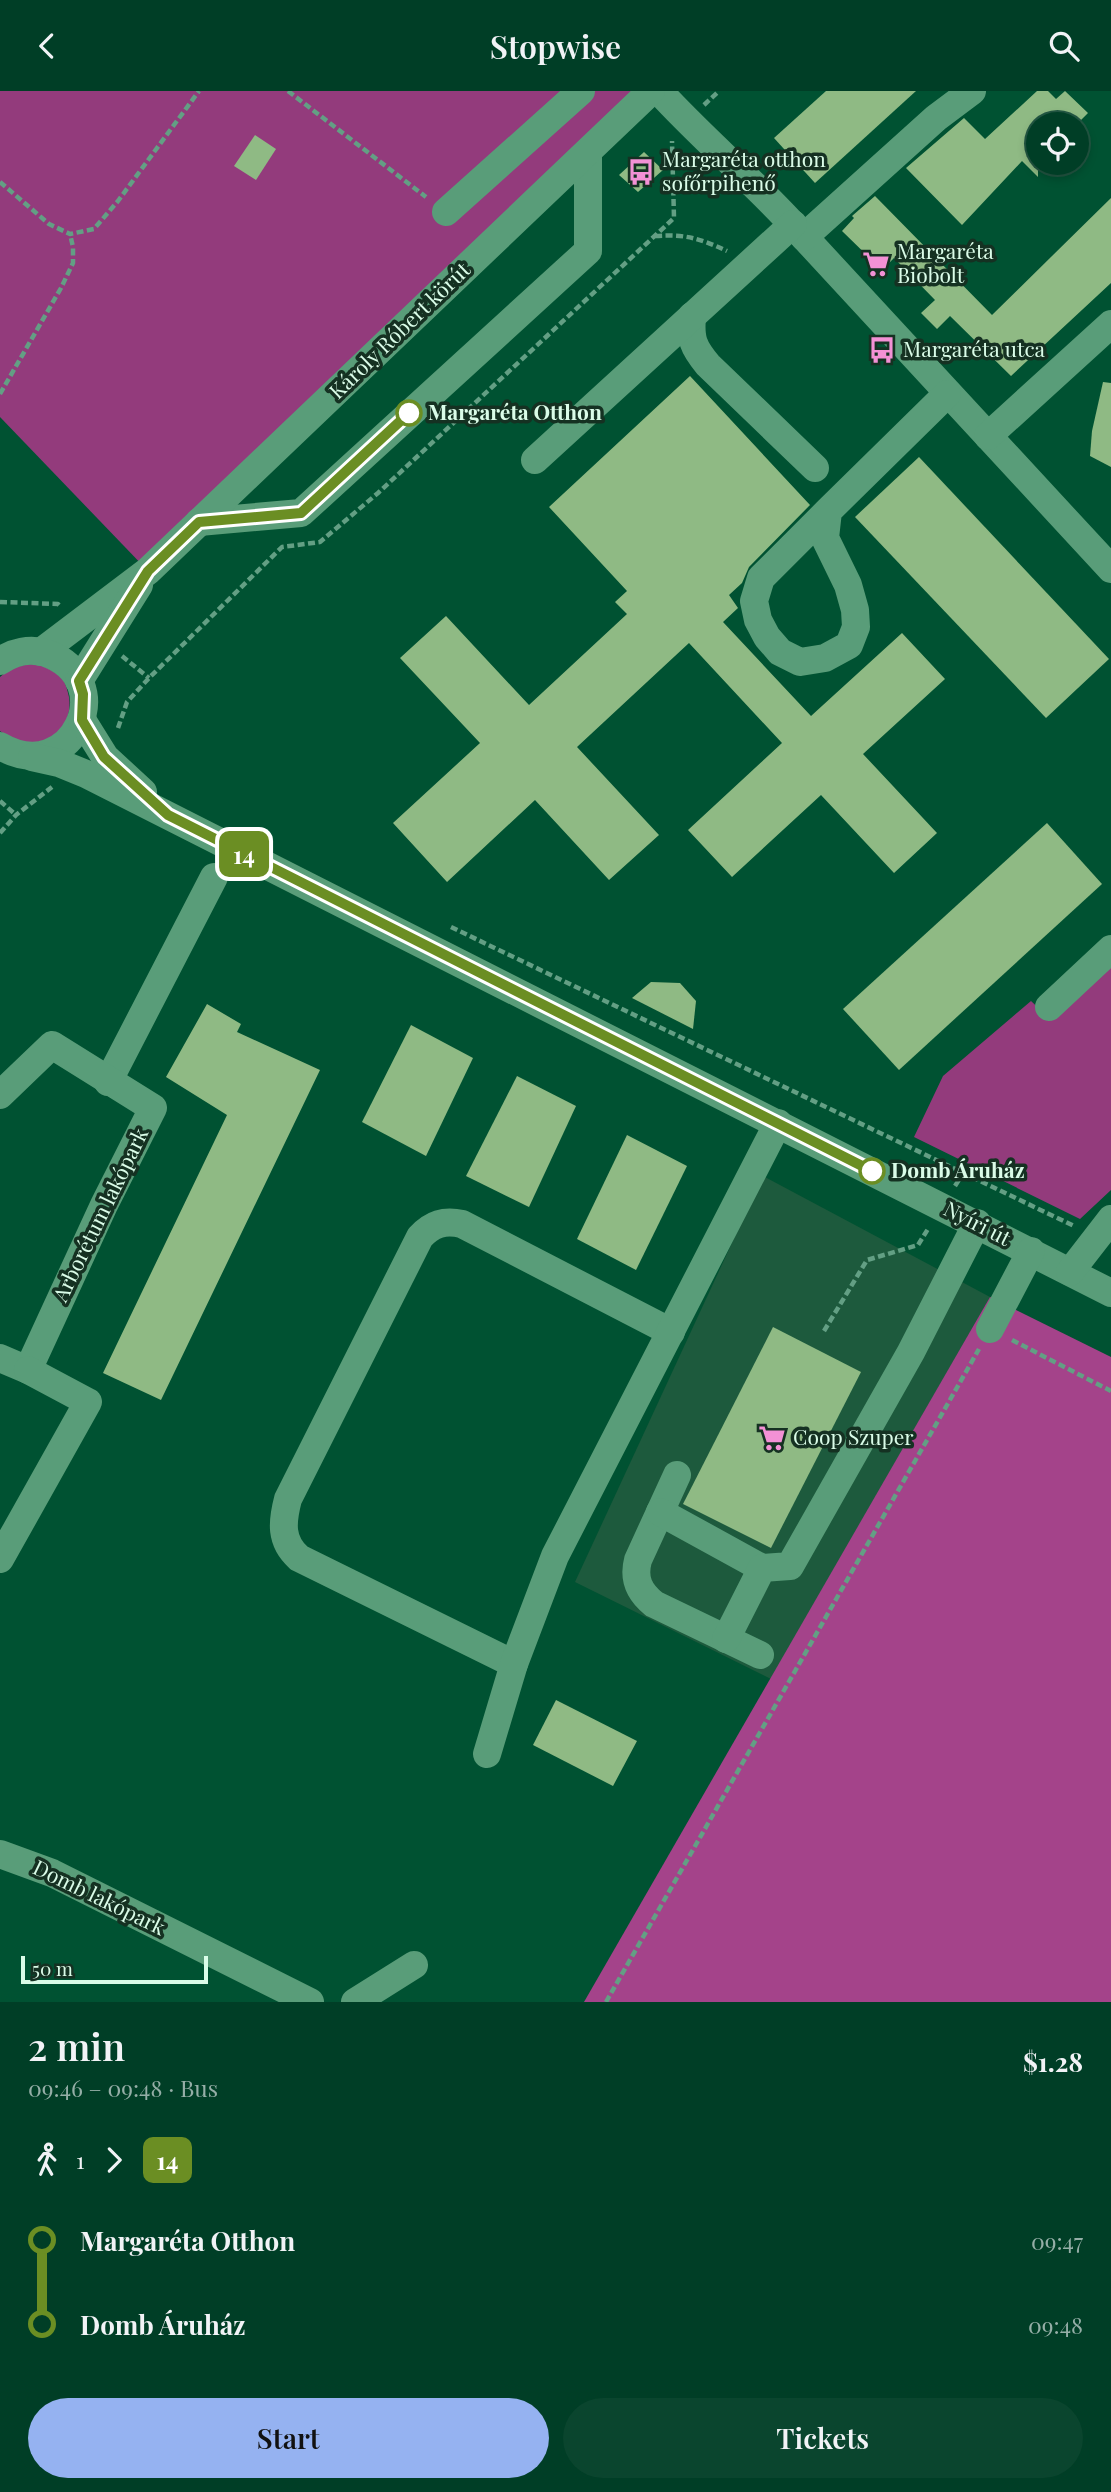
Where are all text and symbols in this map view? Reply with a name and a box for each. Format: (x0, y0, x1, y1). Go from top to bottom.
text: Stopwise (490, 24, 621, 67)
icon: back (28, 27, 66, 65)
icon: search (1045, 27, 1083, 65)
map controls (1026, 112, 1089, 175)
button: locate (1026, 112, 1089, 175)
place label: Margaréta otthon sofőrpihenő (662, 144, 826, 196)
bus stop icon: Margaréta otthon sofőrpihenő (626, 157, 656, 187)
place label: Margaréta Biobolt (897, 236, 994, 288)
supermarket icon: Margaréta Biobolt (861, 249, 891, 279)
street label: Károly Róbert körút (322, 255, 476, 404)
place label: Margaréta utca (903, 334, 1046, 362)
bus stop icon: Margaréta utca (867, 335, 897, 365)
place label: Margaréta Otthon (428, 397, 602, 425)
marker: Margaréta Otthon (396, 400, 422, 426)
line badge: 14 (212, 831, 276, 877)
text: 14 (233, 838, 255, 870)
street label: Arborétum lakópark (45, 1122, 154, 1307)
place label: Domb Áruház (891, 1155, 1025, 1183)
marker: Domb Áruház (859, 1158, 885, 1184)
street label: Nyíri út (940, 1193, 1017, 1251)
place label: Coop Szuper (793, 1422, 914, 1450)
supermarket icon: Coop Szuper (757, 1423, 787, 1453)
street label: Domb lakópark (29, 1852, 171, 1941)
scale bar (21, 1953, 208, 1985)
text: 50 m (32, 1955, 73, 1981)
text: 2 min (28, 2020, 125, 2071)
text: $1.28 (1023, 2044, 1083, 2079)
text: 09:46 – 09:48 · Bus (28, 2072, 218, 2103)
icon: walk (28, 2141, 66, 2179)
icon: forward (95, 2141, 133, 2179)
text: 1 (76, 2144, 85, 2175)
text: 14 (157, 2144, 178, 2176)
text: Margaréta Otthon (80, 2223, 295, 2258)
text: 09:47 (1031, 2225, 1083, 2256)
text: Domb Áruház (80, 2307, 246, 2342)
text: 09:48 (1028, 2309, 1083, 2340)
button: Start (28, 2398, 549, 2478)
button: Tickets (563, 2398, 1083, 2478)

